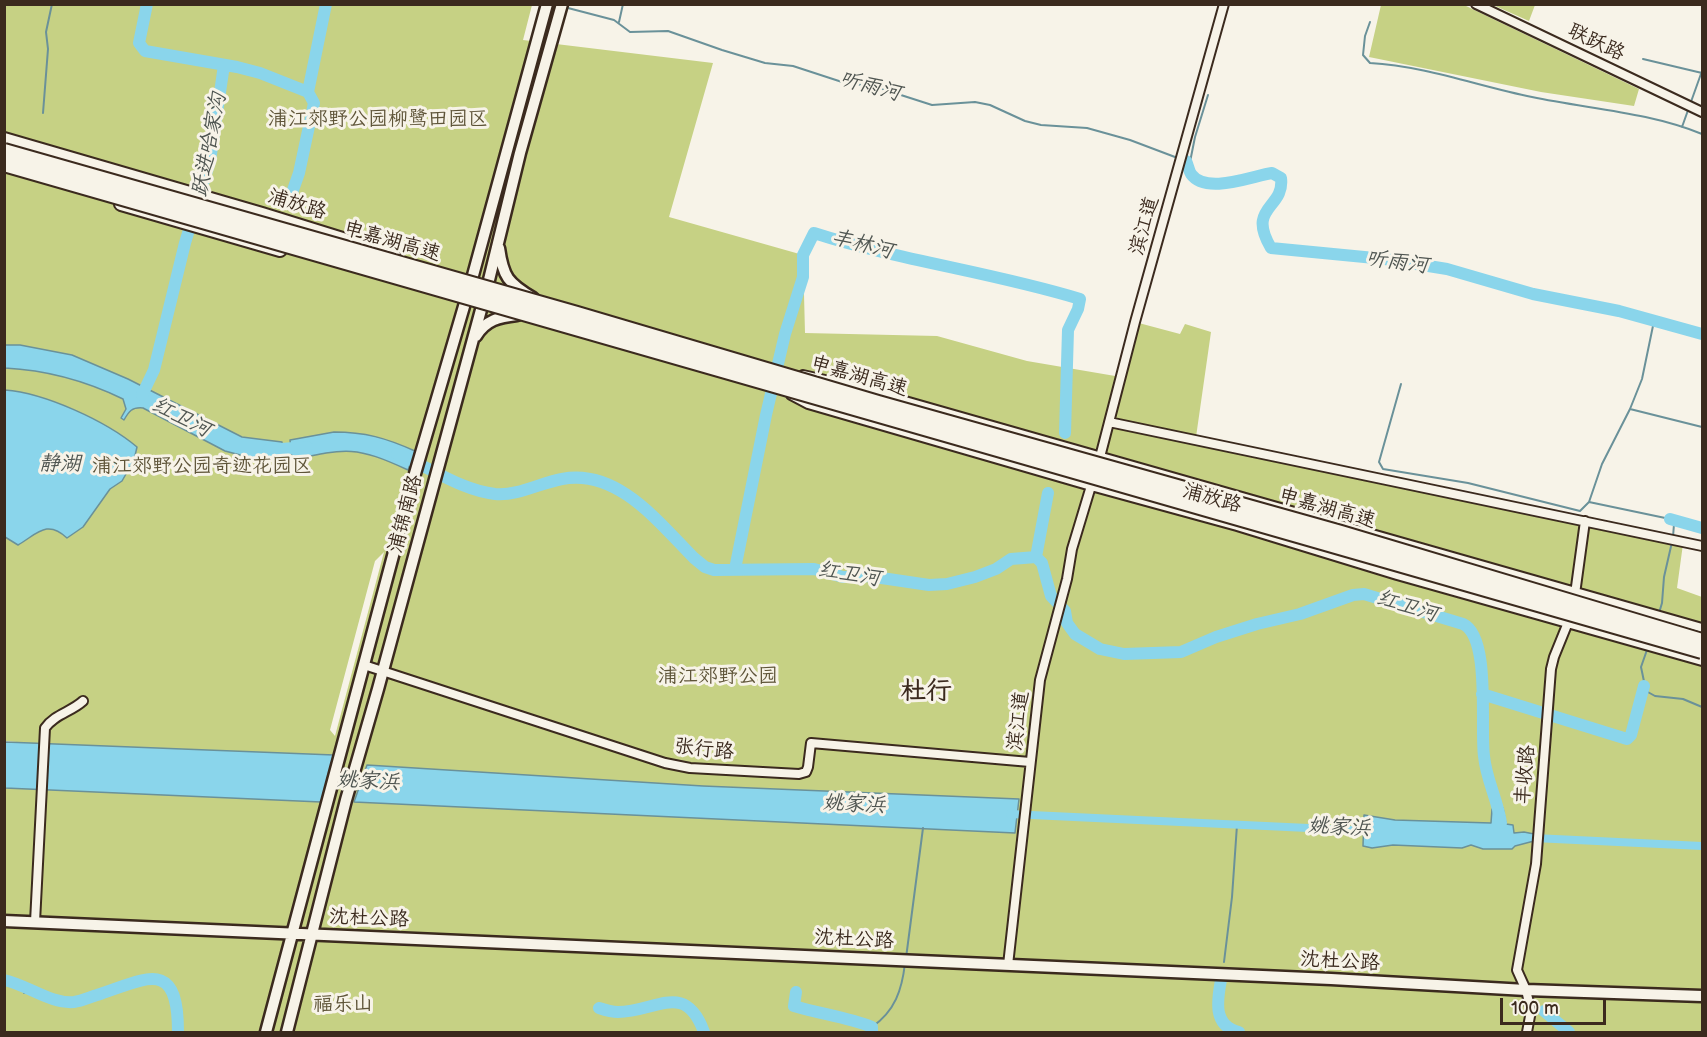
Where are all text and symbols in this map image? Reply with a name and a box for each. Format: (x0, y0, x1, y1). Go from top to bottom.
street label: 联跃路 (1564, 19, 1628, 67)
water label: 听雨河 (836, 67, 904, 107)
water label: 跃进哈家沟 (188, 91, 232, 199)
park label: 浦江郊野公园柳鹭田园区 (268, 108, 488, 132)
street label: 浦放路 (265, 185, 329, 225)
street label: 滨江道 (1125, 194, 1165, 258)
street label: 申嘉湖高速 (341, 217, 443, 267)
water label: 丰林河 (828, 225, 896, 265)
water label: 听雨河 (1364, 247, 1430, 279)
street label: 申嘉湖高速 (808, 352, 910, 402)
water label: 红卫河 (147, 392, 215, 444)
water label: 静湖 (39, 452, 81, 478)
park label: 浦江郊野公园奇迹花园区 (92, 455, 312, 479)
street label: 浦锦南路 (384, 472, 428, 556)
street label: 浦放路 (1180, 480, 1244, 518)
street label: 申嘉湖高速 (1276, 484, 1378, 534)
water label: 红卫河 (816, 558, 882, 592)
water label: 红卫河 (1373, 586, 1441, 628)
park label: 浦江郊野公园 (658, 665, 778, 689)
district label: 杜行 (900, 676, 952, 708)
street label: 滨江道 (1003, 690, 1035, 752)
street label: 张行路 (673, 735, 735, 765)
street label: 丰收路 (1511, 744, 1541, 806)
water label: 姚家浜 (336, 768, 400, 796)
water label: 姚家浜 (822, 791, 886, 819)
water label: 姚家浜 (1307, 814, 1371, 842)
street label: 沈杜公路 (329, 906, 409, 932)
street label: 沈杜公路 (813, 926, 895, 954)
street label: 沈杜公路 (1299, 948, 1381, 976)
scale bar (1503, 986, 1610, 1024)
park label: 福乐山 (313, 993, 373, 1017)
text: 100 m (1511, 998, 1559, 1019)

